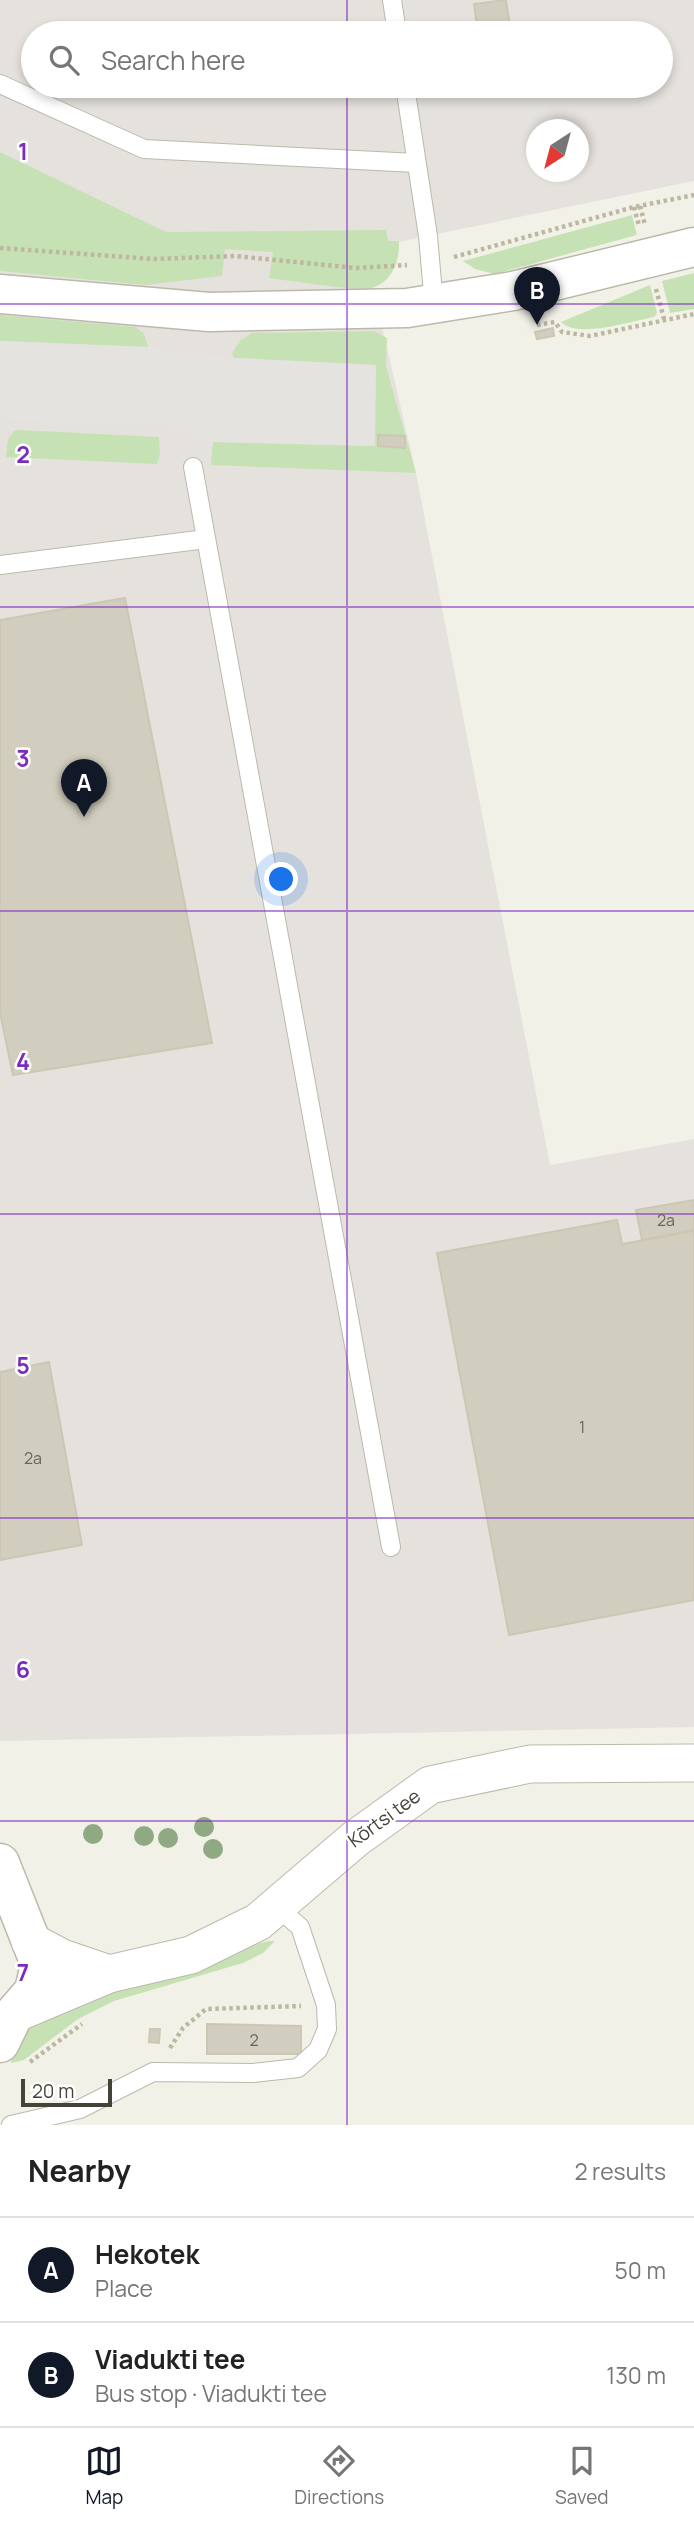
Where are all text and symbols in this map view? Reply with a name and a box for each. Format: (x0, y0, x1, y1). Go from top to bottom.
search box (21, 21, 673, 98)
icon: search (45, 41, 83, 79)
text: Search here (101, 42, 246, 78)
north arrow (526, 119, 589, 182)
text: 1 (18, 135, 28, 167)
pin: B (514, 267, 560, 325)
text: 2 (16, 438, 30, 470)
text: 3 (16, 742, 30, 774)
pin: A (61, 759, 107, 817)
your location (264, 862, 298, 896)
text: 4 (16, 1045, 30, 1077)
house number: 2a (657, 1209, 675, 1231)
text: 5 (16, 1349, 30, 1381)
house number: 1 (579, 1416, 585, 1438)
house number: 2a (24, 1447, 42, 1469)
text: 6 (16, 1653, 30, 1685)
street label: Kõrtsi tee (342, 1783, 426, 1853)
text: 7 (17, 1956, 29, 1988)
house number: 2 (249, 2029, 259, 2051)
scale bar (21, 2076, 112, 2108)
text: 20 m (32, 2078, 74, 2104)
text: Nearby (28, 2150, 131, 2191)
text: 2 results (574, 2155, 666, 2187)
text: Hekotek (95, 2236, 199, 2272)
text: A (43, 2254, 59, 2286)
text: 50 m (615, 2254, 666, 2286)
text: Place (95, 2272, 153, 2304)
text: Viadukti tee (95, 2341, 245, 2377)
text: B (44, 2359, 58, 2391)
text: 130 m (606, 2359, 666, 2391)
text: Bus stop · Viadukti tee (95, 2377, 327, 2409)
tab: Map (85, 2442, 123, 2510)
tab: Directions (294, 2442, 384, 2510)
tab: Saved (555, 2442, 609, 2510)

